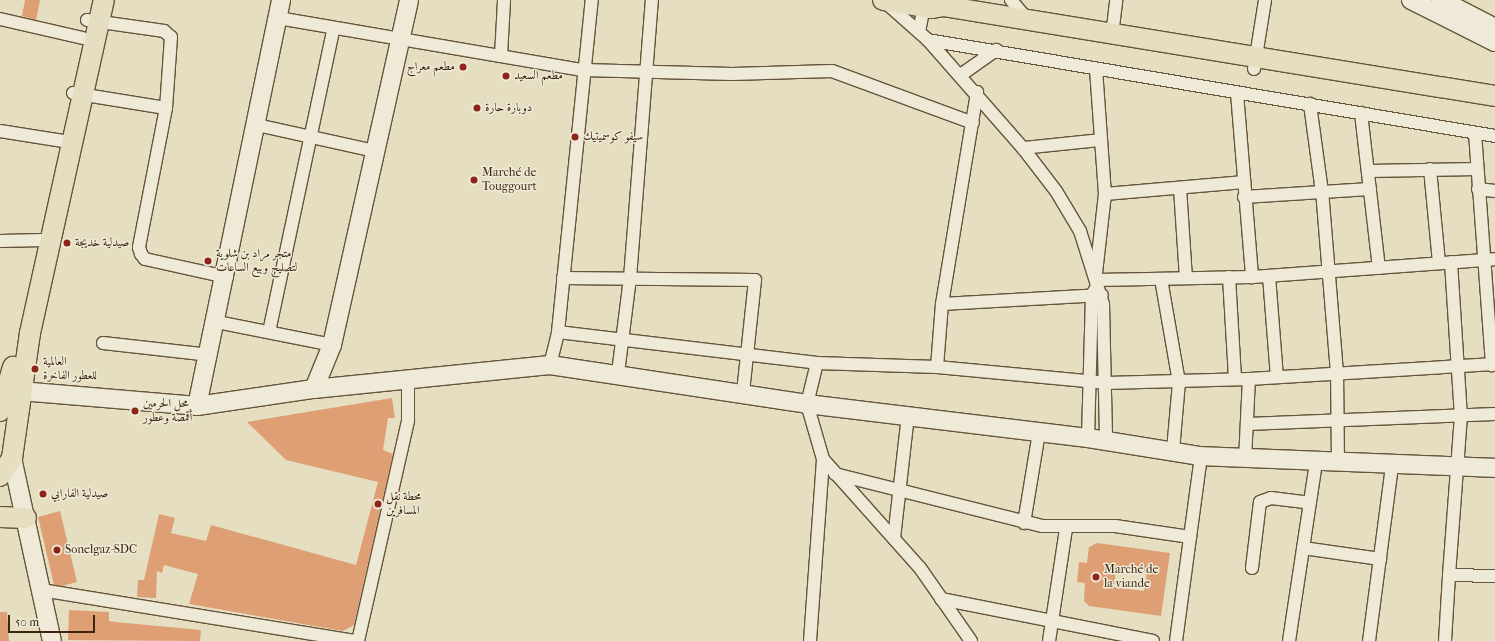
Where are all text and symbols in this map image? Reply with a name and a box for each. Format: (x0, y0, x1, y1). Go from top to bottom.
place label: مطعم معراج (407, 60, 455, 74)
marker: مطعم معراج (458, 62, 468, 72)
place label: مطعم السعيد (514, 69, 563, 83)
marker: مطعم السعيد (501, 71, 511, 81)
place label: دوبارة حارة (485, 101, 532, 115)
marker: دوبارة حارة (472, 103, 482, 113)
place label: سيفو كوسميتيك (583, 130, 643, 144)
marker: سيفو كوسميتيك (570, 132, 580, 142)
place label: Marché de Touggourt (482, 166, 537, 194)
marker: Marché de Touggourt (469, 175, 479, 185)
place label: صيدلية خديجة (75, 236, 129, 250)
marker: صيدلية خديجة (62, 238, 72, 248)
place label: متجر مراد بن شلوية لتصليح وبيع الساعات (216, 247, 297, 275)
marker: متجر مراد بن شلوية لتصليح وبيع الساعات (203, 256, 213, 266)
place label: العالمية للعطور الفاخرة (43, 355, 97, 383)
marker: العالمية للعطور الفاخرة (30, 364, 40, 374)
place label: محل الحرمين أقمصة وعطور (143, 397, 192, 425)
marker: محل الحرمين أقمصة وعطور (130, 406, 140, 416)
place label: صيدلية الفارابي (51, 487, 108, 501)
marker: صيدلية الفارابي (38, 489, 48, 499)
place label: محطة نقل المسافرين (386, 490, 422, 518)
marker: محطة نقل المسافرين (373, 499, 383, 509)
place label: Sonelgaz-SDC (65, 543, 137, 557)
marker: Sonelgaz-SDC (52, 545, 62, 555)
place label: Marché de la viande (1104, 563, 1158, 591)
marker: Marché de la viande (1091, 572, 1101, 582)
scale bar (10, 607, 97, 633)
text: 50 m (15, 615, 39, 629)

